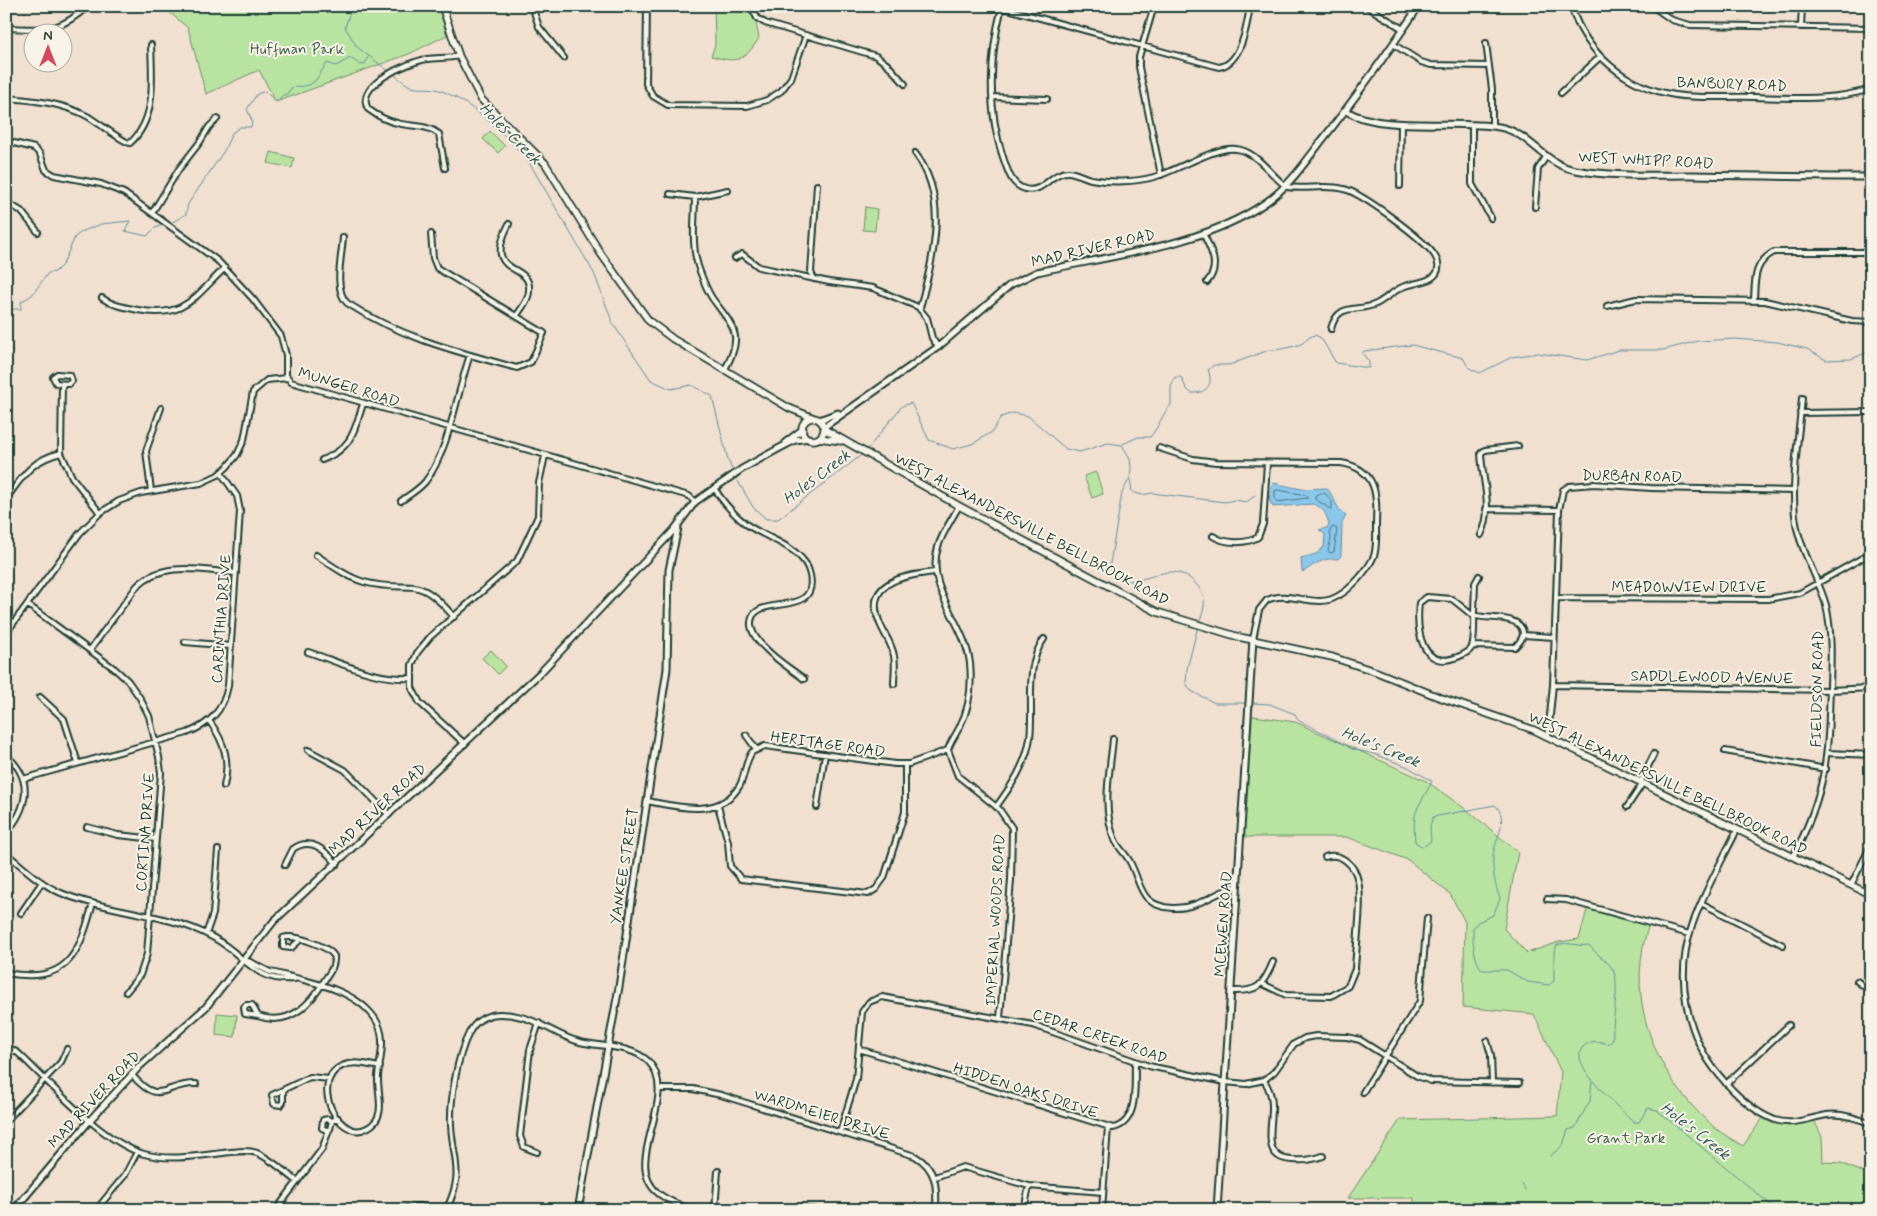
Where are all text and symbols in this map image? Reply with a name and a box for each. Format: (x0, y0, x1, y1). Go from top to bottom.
north arrow (22, 22, 72, 72)
text: N (43, 27, 53, 45)
park label: Huffman Park (250, 40, 345, 60)
street label: BANBURY ROAD (1677, 73, 1787, 97)
water label: Holes Creek (474, 99, 546, 170)
street label: WEST WHIPP ROAD (1578, 147, 1714, 175)
street label: MAD RIVER ROAD (1029, 225, 1157, 273)
street label: MUNGER ROAD (295, 363, 402, 413)
water label: Holes Creek (779, 445, 855, 510)
street label: WEST ALEXANDERSVILLE BELLBROOK ROAD (891, 449, 1172, 611)
street label: DURBAN ROAD (1582, 466, 1682, 488)
street label: CARINTHIA DRIVE (208, 554, 237, 684)
street label: MEADOWVIEW DRIVE (1611, 578, 1767, 598)
street label: FIELDSON ROAD (1807, 630, 1829, 748)
street label: SADDLEWOOD AVENUE (1630, 667, 1794, 689)
street label: WEST ALEXANDERSVILLE BELLBROOK ROAD (1525, 707, 1810, 860)
water label: Hole's Creek (1338, 722, 1424, 773)
street label: HERITAGE ROAD (769, 727, 886, 763)
street label: MAD RIVER ROAD (325, 759, 431, 860)
street label: CORTINA DRIVE (132, 771, 160, 892)
street label: YANKEE STREET (606, 806, 644, 926)
street label: IMPERIAL WOODS ROAD (982, 833, 1010, 1007)
street label: MCEWEN ROAD (1210, 870, 1238, 978)
street label: CEDAR CREEK ROAD (1030, 1004, 1170, 1069)
street label: MAD RIVER ROAD (44, 1047, 145, 1153)
street label: HIDDEN OAKS DRIVE (951, 1058, 1101, 1124)
street label: WARDMEIER DRIVE (751, 1085, 892, 1145)
water label: Hole's Creek (1656, 1097, 1735, 1165)
park label: Grant Park (1587, 1129, 1666, 1149)

